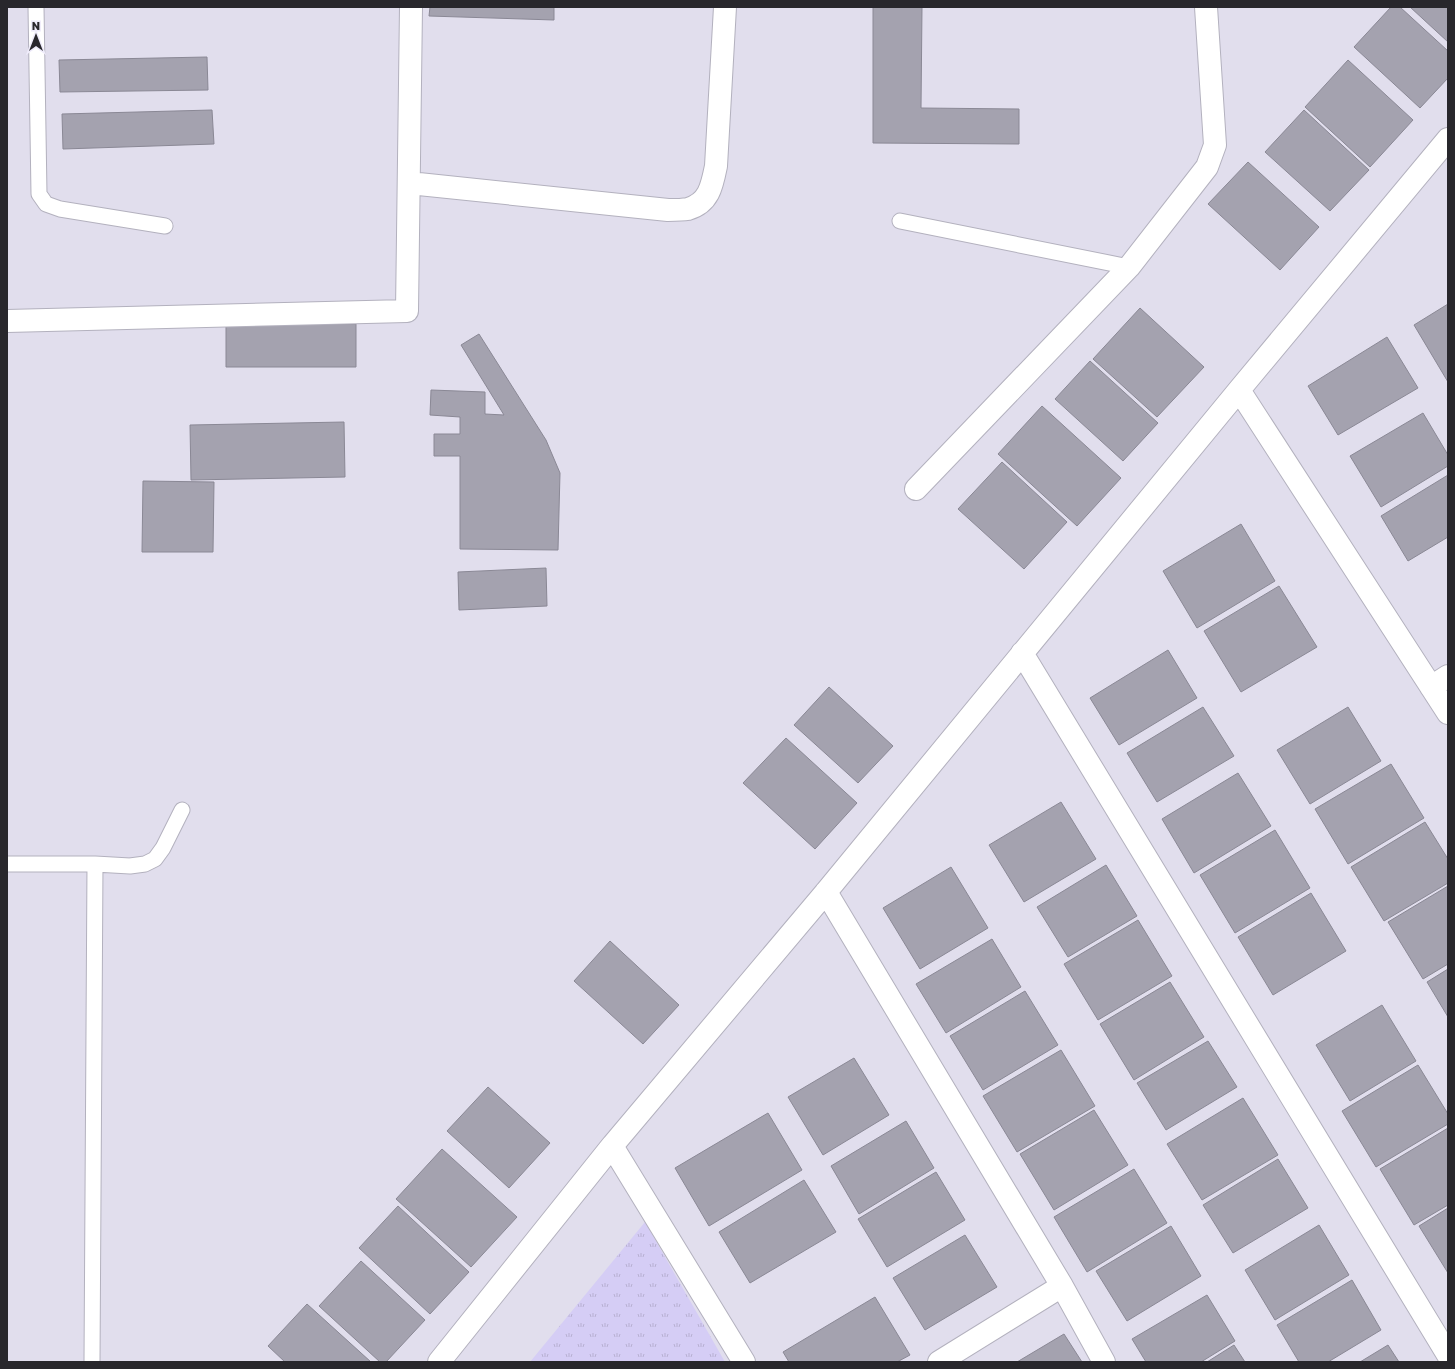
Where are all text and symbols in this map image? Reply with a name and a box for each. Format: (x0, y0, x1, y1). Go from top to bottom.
north arrow (16, 16, 56, 56)
text: N (32, 19, 40, 32)

